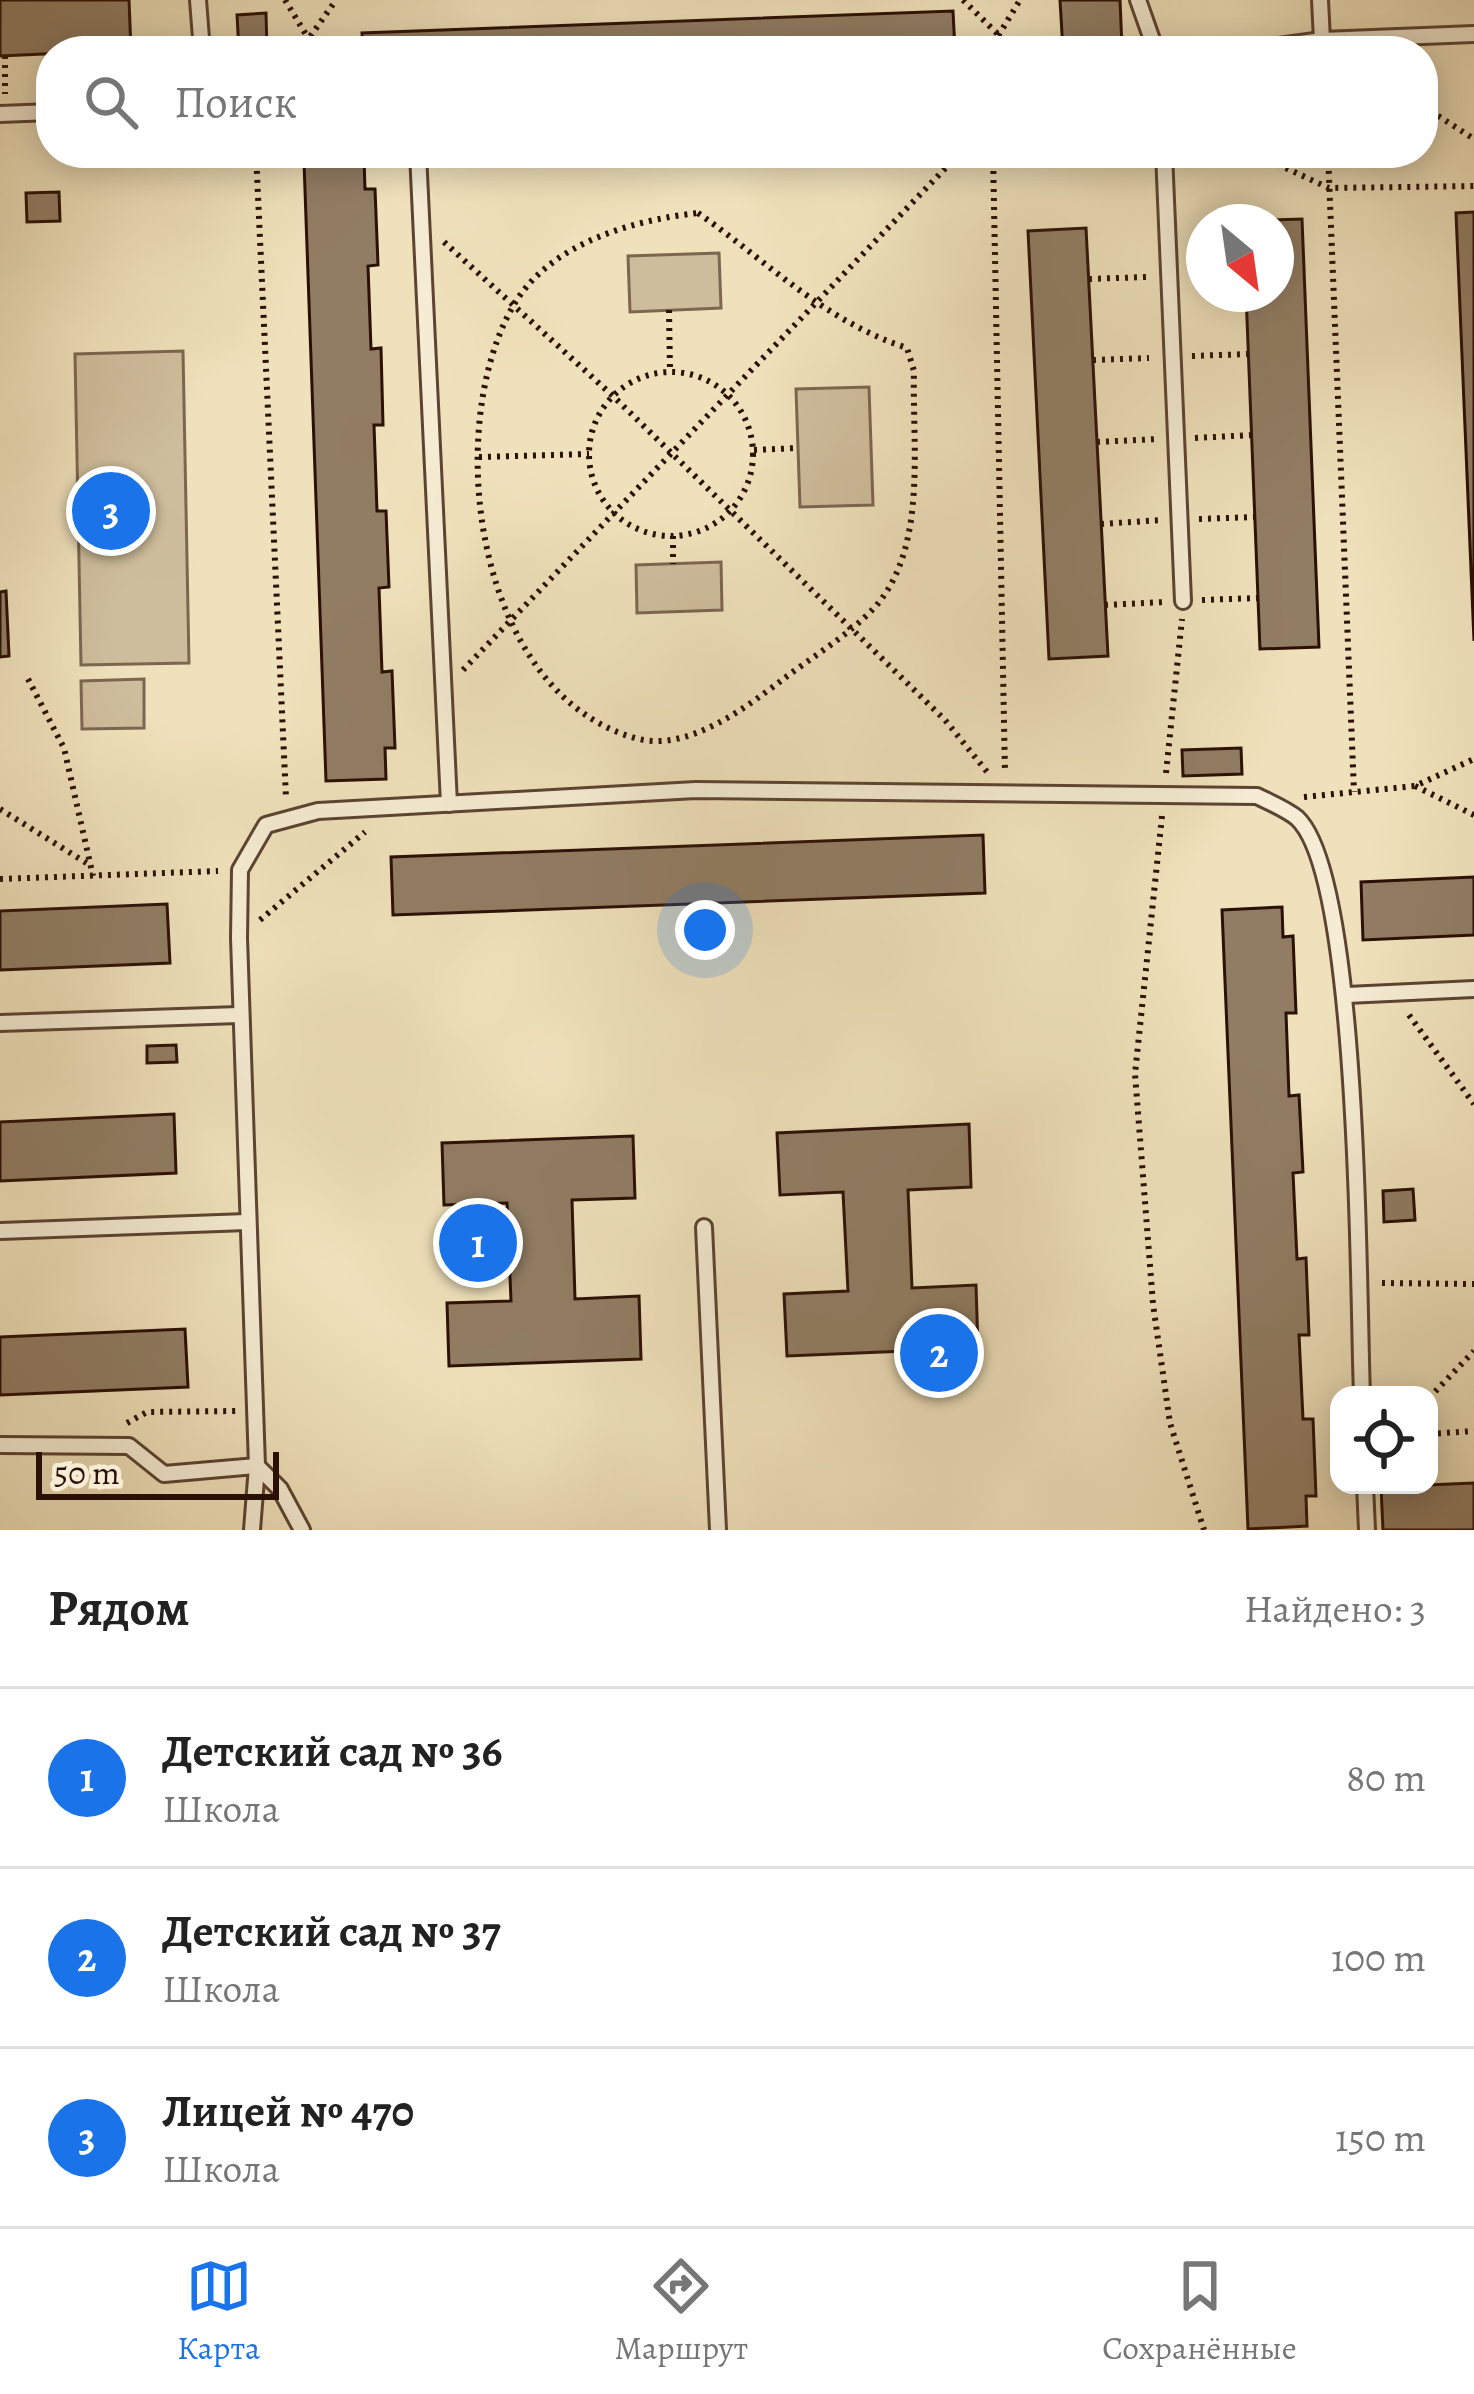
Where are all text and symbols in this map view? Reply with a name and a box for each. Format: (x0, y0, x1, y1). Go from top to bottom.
search box (36, 36, 1438, 168)
icon: search (78, 69, 144, 135)
text: Поиск (174, 71, 297, 133)
north arrow (1186, 204, 1294, 312)
pin: 3 (72, 466, 150, 556)
your location (675, 900, 735, 960)
pin: 1 (439, 1198, 517, 1288)
pin: 2 (900, 1308, 978, 1398)
map controls (1330, 1386, 1438, 1494)
button: locate (1330, 1386, 1438, 1494)
scale bar (36, 1446, 279, 1499)
text: 50 m (54, 1450, 120, 1495)
text: Рядом (48, 1573, 190, 1643)
text: Найдено: 3 (1244, 1582, 1426, 1635)
text: Детский сад № 36 (162, 1720, 503, 1782)
text: 1 (80, 1751, 94, 1804)
text: 80 m (1346, 1751, 1426, 1804)
text: Школа (162, 1782, 280, 1835)
text: Детский сад № 37 (162, 1900, 501, 1962)
text: 2 (78, 1931, 96, 1984)
text: 100 m (1331, 1931, 1426, 1984)
text: Школа (162, 1962, 280, 2015)
text: Лицей № 470 (162, 2080, 414, 2142)
text: 3 (79, 2111, 95, 2164)
text: 150 m (1335, 2111, 1426, 2164)
text: Школа (162, 2142, 280, 2195)
tab: Карта (177, 2253, 260, 2370)
tab: Маршрут (615, 2253, 748, 2370)
tab: Сохранённые (1102, 2253, 1297, 2370)

